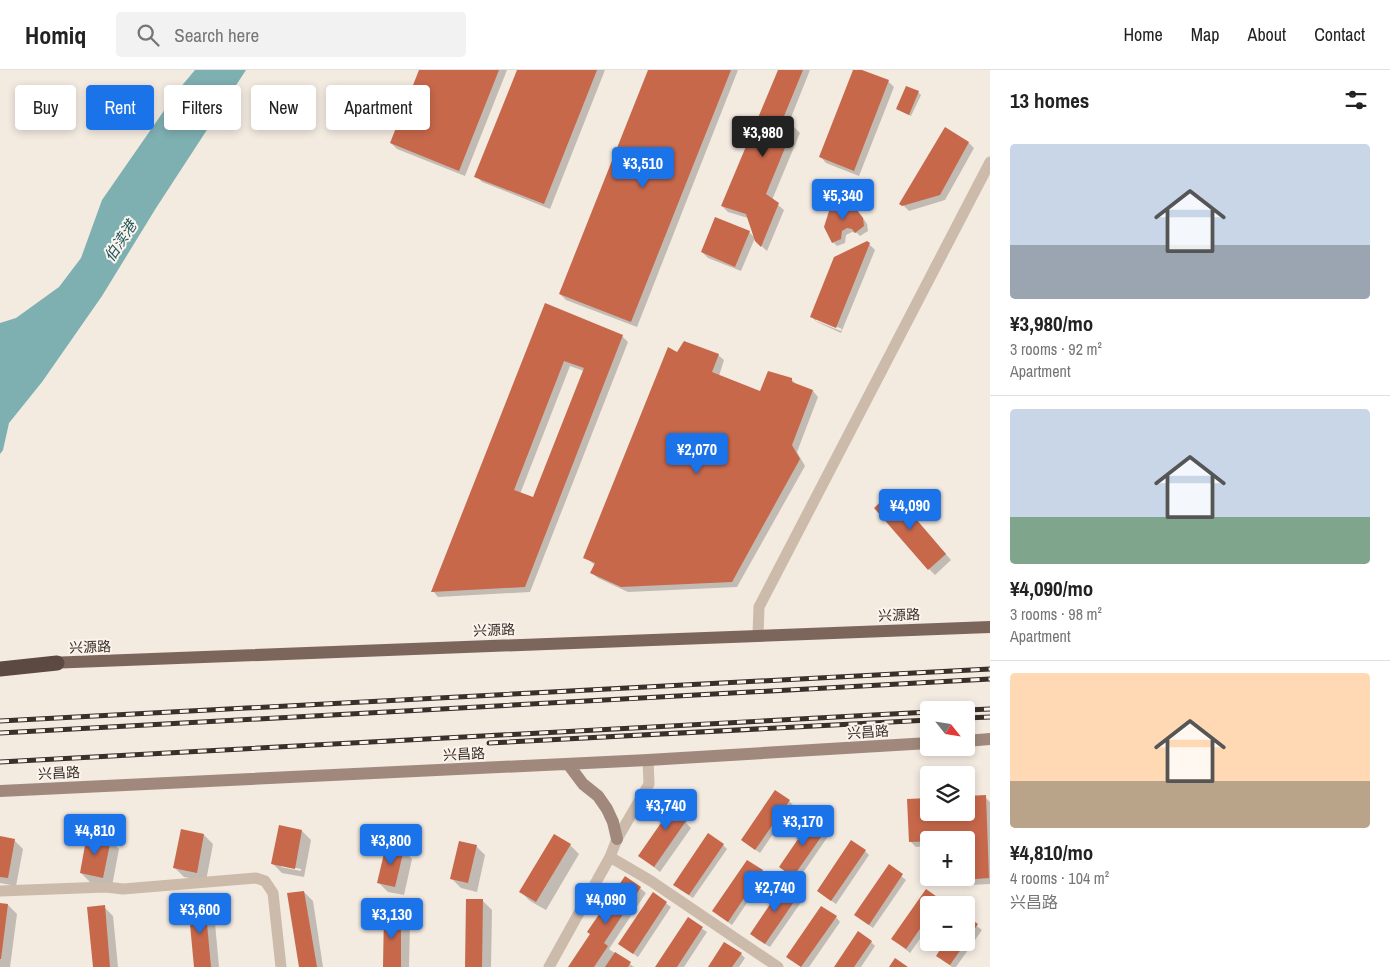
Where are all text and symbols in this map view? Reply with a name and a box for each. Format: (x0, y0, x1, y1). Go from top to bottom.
search box (116, 12, 466, 57)
text: Homiq (25, 19, 86, 51)
icon: search (134, 21, 162, 49)
text: Search here (174, 22, 259, 48)
text: Home (1123, 22, 1163, 47)
text: Map (1191, 22, 1220, 47)
text: About (1248, 22, 1286, 47)
text: Contact (1314, 22, 1365, 47)
chip: Buy (15, 85, 76, 130)
chip: Rent (86, 85, 154, 130)
chip: Filters (164, 85, 241, 130)
chip: New (251, 85, 316, 130)
chip: Apartment (326, 85, 430, 130)
text: 13 homes (1010, 86, 1089, 115)
icon: filters (1342, 86, 1370, 114)
pin: ¥3,980 (722, 116, 804, 158)
text: ¥3,980 (743, 121, 783, 143)
pin: ¥3,510 (602, 146, 684, 189)
text: ¥3,510 (623, 152, 663, 174)
icon: home (1145, 176, 1235, 266)
pin: ¥5,340 (802, 178, 884, 221)
text: ¥5,340 (823, 184, 863, 206)
water label: 伯渎港 (99, 215, 142, 266)
text: ¥3,980/mo (1010, 309, 1093, 338)
text: 3 rooms · 92 m² (1010, 338, 1102, 360)
text: Apartment (1010, 360, 1071, 382)
pin: ¥2,070 (656, 432, 738, 475)
text: ¥2,070 (677, 438, 717, 460)
icon: home (1145, 442, 1235, 532)
pin: ¥4,090 (869, 488, 951, 531)
text: ¥4,090 (890, 494, 930, 516)
text: ¥4,090/mo (1010, 574, 1093, 603)
text: 3 rooms · 98 m² (1010, 603, 1102, 625)
street label: 兴源路 (878, 605, 920, 625)
street label: 兴源路 (473, 620, 515, 640)
text: Apartment (1010, 625, 1071, 647)
street label: 兴源路 (69, 637, 111, 657)
north arrow (920, 701, 975, 756)
map controls (920, 701, 975, 951)
icon: home (1145, 706, 1235, 796)
street label: 兴昌路 (846, 722, 890, 742)
street label: 兴昌路 (443, 744, 485, 764)
street label: 兴昌路 (38, 763, 80, 783)
button: layers (920, 766, 975, 821)
pin: ¥3,740 (625, 788, 707, 831)
text: ¥3,740 (646, 794, 686, 816)
pin: ¥3,170 (762, 804, 844, 847)
text: ¥3,170 (783, 810, 823, 832)
pin: ¥4,810 (54, 814, 136, 856)
text: ¥4,810 (75, 819, 115, 841)
pin: ¥3,800 (350, 824, 432, 866)
text: ¥3,800 (371, 829, 411, 851)
button: + (920, 831, 975, 886)
text: ¥4,810/mo (1010, 838, 1093, 867)
text: 4 rooms · 104 m² (1010, 867, 1109, 889)
pin: ¥2,740 (734, 870, 816, 913)
text: ¥2,740 (755, 876, 795, 898)
pin: ¥4,090 (565, 882, 647, 925)
text: ¥4,090 (586, 888, 626, 910)
text: 兴昌路 (1010, 891, 1058, 913)
pin: ¥3,600 (159, 892, 241, 935)
button: − (920, 896, 975, 951)
text: ¥3,600 (180, 898, 220, 920)
pin: ¥3,130 (351, 898, 433, 940)
text: ¥3,130 (372, 903, 412, 925)

